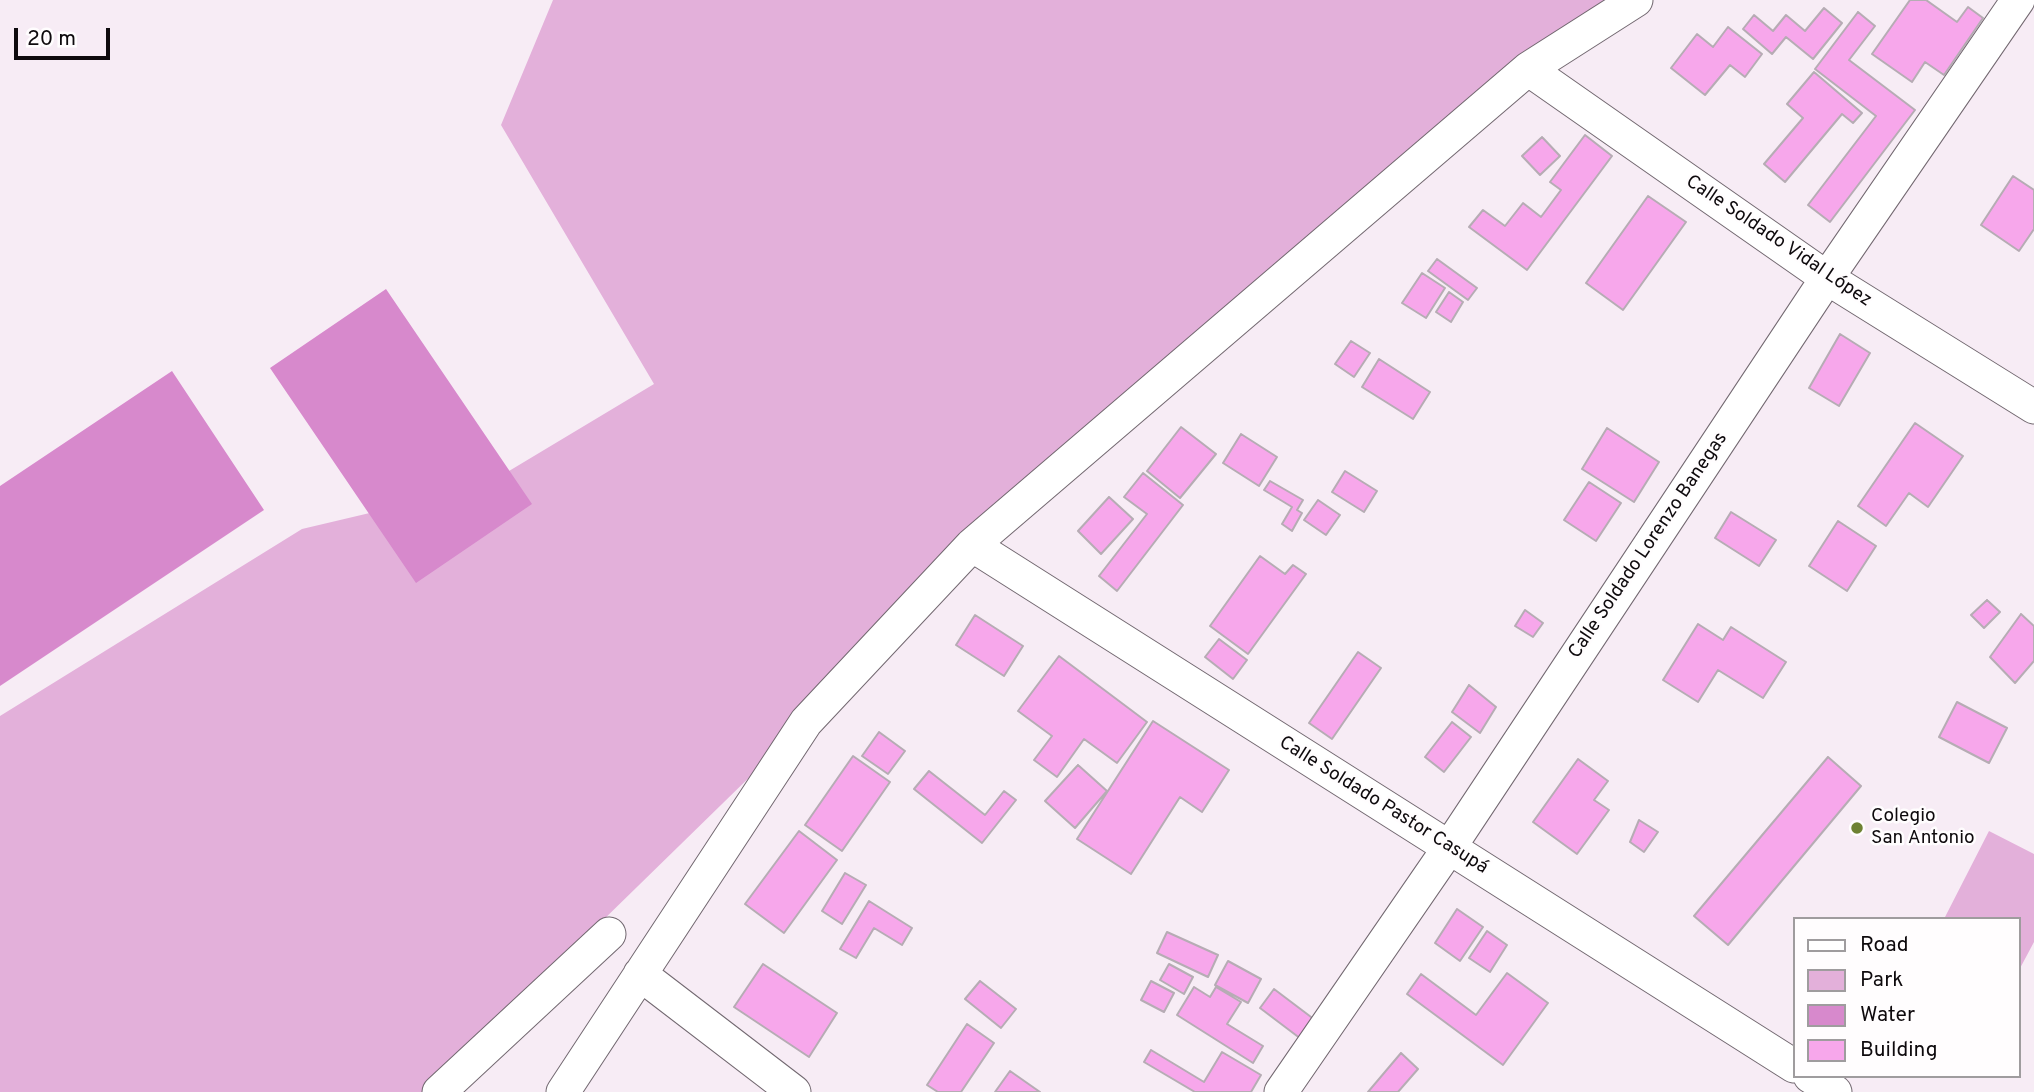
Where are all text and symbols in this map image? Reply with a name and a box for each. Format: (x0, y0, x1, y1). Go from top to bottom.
scale bar (18, 14, 114, 58)
text: 20 m (27, 26, 76, 53)
street label: Calle Soldado Vidal López (1681, 171, 1875, 313)
street label: Calle Soldado Lorenzo Banegas (1565, 429, 1733, 663)
street label: Calle Soldado Pastor Casupá (1274, 732, 1492, 880)
place label: Colegio San Antonio (1871, 806, 1975, 850)
marker: Colegio San Antonio (1849, 820, 1865, 836)
legend (1792, 917, 2020, 1078)
text: Road (1860, 932, 1909, 959)
text: Park (1860, 967, 1903, 994)
text: Water (1860, 1002, 1915, 1029)
text: Building (1860, 1037, 1938, 1064)

